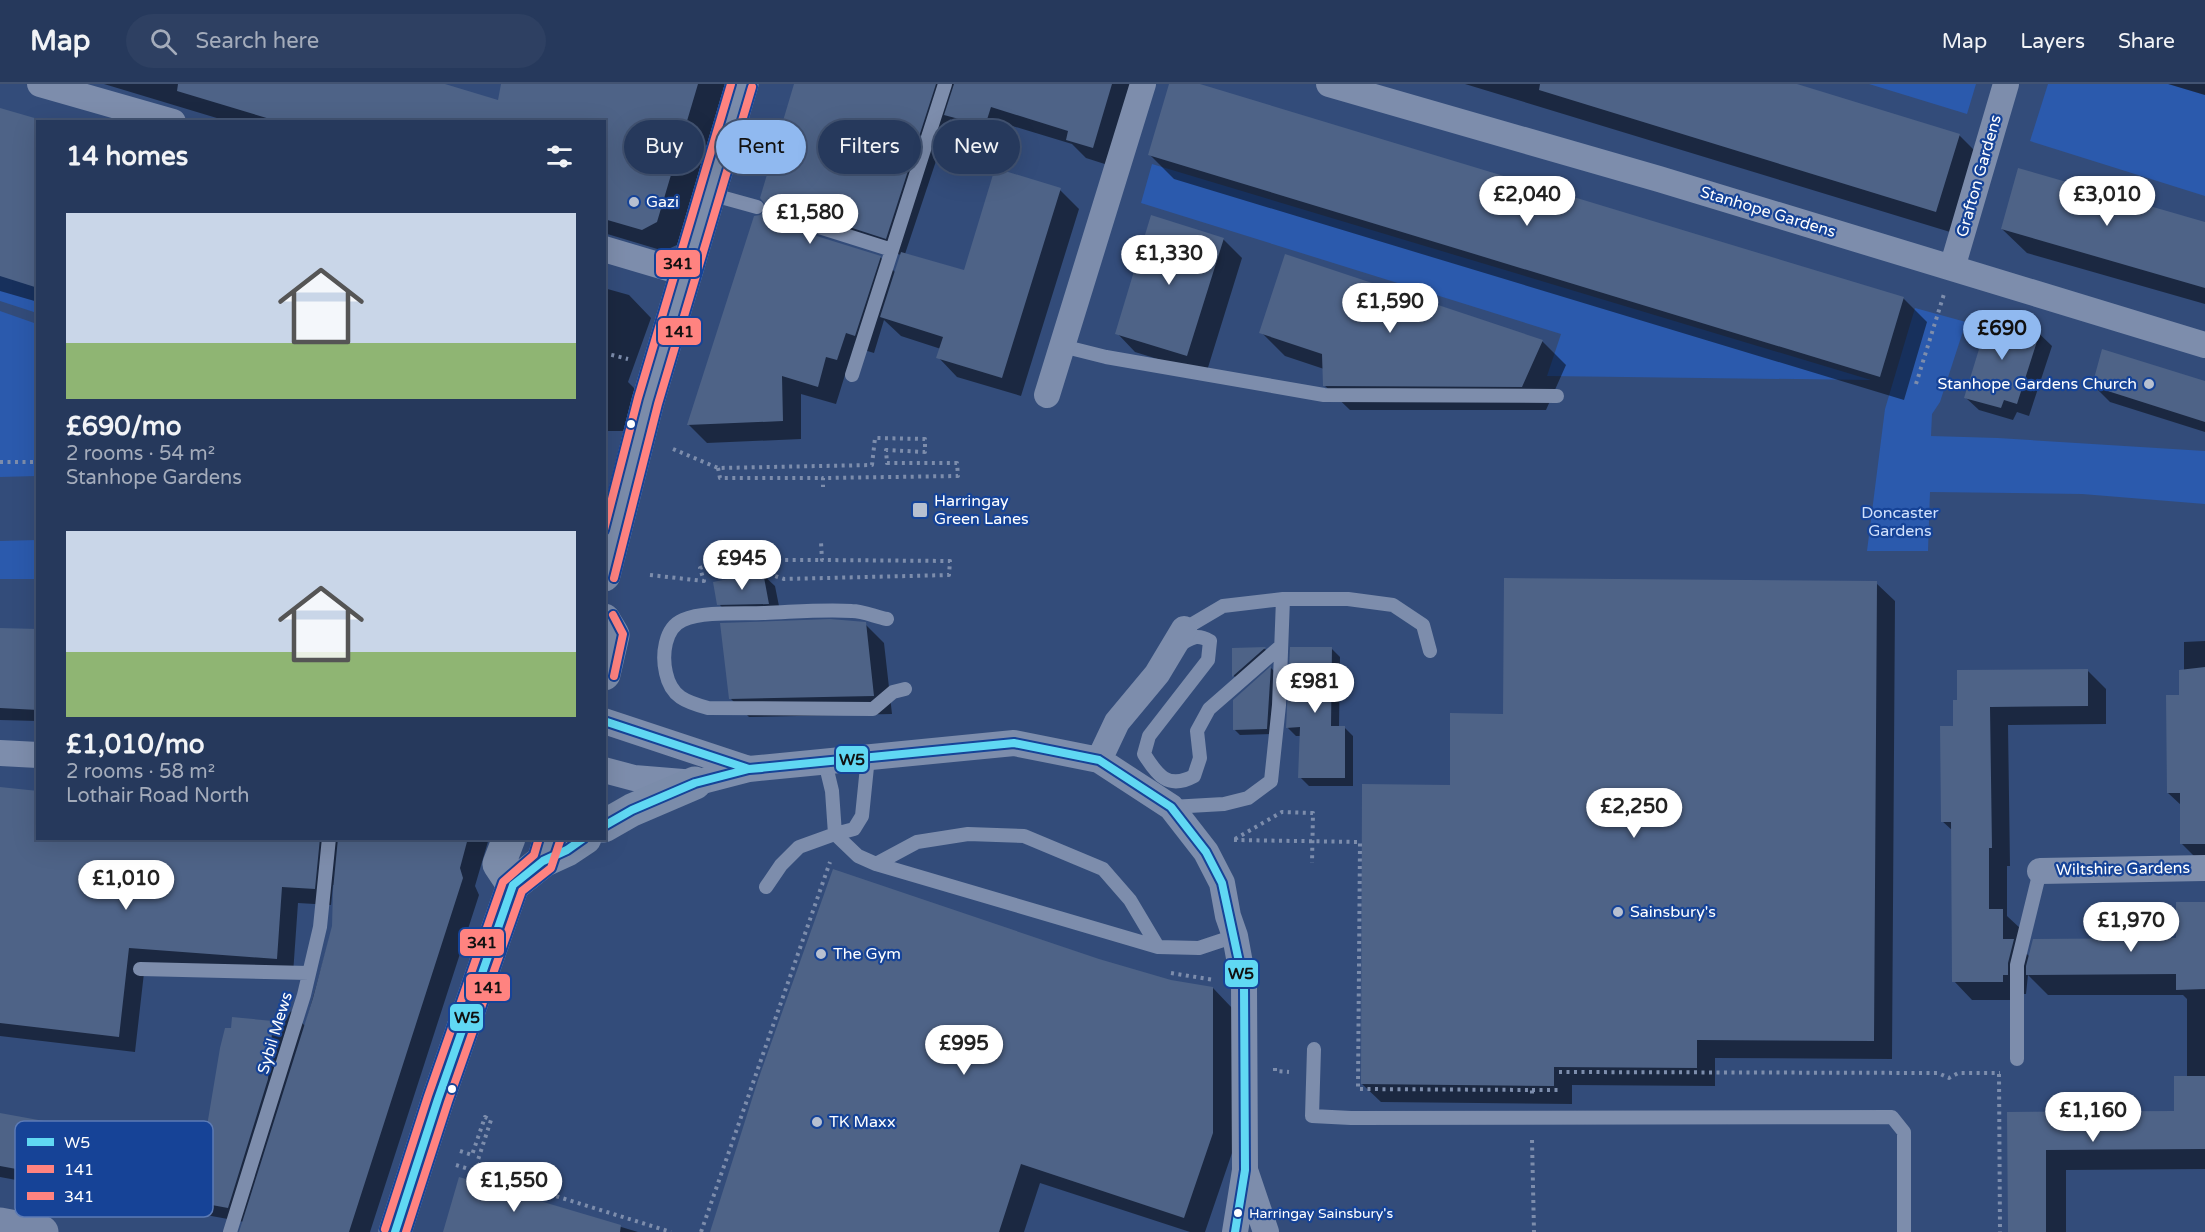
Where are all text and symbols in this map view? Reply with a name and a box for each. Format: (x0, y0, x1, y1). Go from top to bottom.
search box (126, 14, 546, 68)
text: Map (30, 24, 90, 58)
icon: search (147, 25, 180, 58)
text: Search here (195, 28, 319, 54)
text: Map (1942, 29, 1987, 54)
text: Layers (2020, 29, 2085, 54)
text: Share (2118, 29, 2175, 54)
street label: Grafton Gardens (1952, 113, 2006, 239)
chip: Buy (624, 120, 704, 174)
chip: Rent (716, 120, 806, 174)
chip: Filters (818, 120, 921, 174)
chip: New (933, 120, 1020, 174)
icon: filters (543, 140, 576, 173)
text: 14 homes (66, 141, 188, 172)
pin: £2,040 (1478, 176, 1576, 227)
pin: £3,010 (2058, 176, 2156, 227)
street label: Stanhope Gardens (1698, 182, 1838, 242)
text: £2,040 (1493, 183, 1561, 207)
text: £3,010 (2073, 183, 2141, 207)
place label: Gazi (646, 192, 679, 212)
pin: £1,580 (761, 194, 859, 245)
marker: Gazi (627, 195, 641, 209)
text: £1,580 (776, 201, 844, 225)
pin: £1,330 (1120, 235, 1218, 286)
text: £1,330 (1135, 242, 1203, 266)
line badge: 341 (655, 249, 701, 278)
icon: home (267, 252, 375, 360)
text: 341 (663, 254, 693, 274)
pin: £1,590 (1341, 283, 1439, 334)
text: £1,590 (1356, 290, 1424, 314)
pin: £690 (1966, 310, 2038, 361)
line badge: 141 (657, 317, 702, 346)
text: £690 (1977, 317, 2027, 341)
text: 141 (664, 322, 694, 342)
place label: Stanhope Gardens Church (1937, 374, 2137, 394)
marker: Stanhope Gardens Church (2142, 377, 2156, 391)
text: £690/mo (66, 411, 182, 442)
unlabelled marker (625, 418, 637, 430)
text: 2 rooms · 54 m² (66, 442, 215, 466)
text: Stanhope Gardens (66, 466, 242, 490)
place label: Harringay Green Lanes (934, 491, 1029, 529)
marker: Harringay Green Lanes (911, 501, 929, 519)
park label: Doncaster Gardens (1861, 503, 1940, 541)
pin: £945 (706, 540, 778, 591)
text: £945 (717, 547, 767, 571)
icon: home (267, 570, 375, 678)
pin: £981 (1279, 663, 1351, 714)
text: £981 (1290, 670, 1340, 694)
text: £1,010/mo (66, 729, 205, 760)
line badge: W5 (835, 745, 869, 773)
text: W5 (839, 750, 865, 770)
text: 2 rooms · 58 m² (66, 760, 215, 784)
text: Lothair Road North (66, 784, 249, 808)
pin: £2,250 (1585, 788, 1683, 839)
text: £2,250 (1600, 795, 1668, 819)
street label: Wiltshire Gardens (2056, 858, 2190, 880)
pin: £1,010 (77, 860, 175, 911)
text: £1,010 (92, 867, 160, 891)
place label: Sainsbury's (1630, 902, 1716, 922)
pin: £1,970 (2082, 902, 2180, 953)
marker: Sainsbury's (1611, 905, 1625, 919)
text: £1,970 (2097, 909, 2165, 933)
line badge: 341 (459, 928, 505, 957)
text: 341 (467, 933, 497, 953)
place label: The Gym (833, 944, 901, 964)
marker: The Gym (814, 947, 828, 961)
line badge: W5 (1224, 959, 1259, 988)
text: W5 (1228, 964, 1254, 984)
line badge: 141 (465, 973, 511, 1002)
text: 141 (473, 978, 503, 998)
street label: Sybil Mews (253, 990, 297, 1076)
line badge: W5 (449, 1003, 484, 1032)
text: W5 (454, 1008, 480, 1028)
pin: £995 (928, 1025, 1000, 1076)
text: £995 (939, 1032, 989, 1056)
unlabelled marker (446, 1083, 458, 1095)
pin: £1,160 (2044, 1092, 2142, 1143)
text: £1,160 (2059, 1099, 2127, 1123)
place label: TK Maxx (829, 1112, 896, 1132)
marker: TK Maxx (810, 1115, 824, 1129)
legend (15, 1121, 213, 1217)
text: W5 (64, 1133, 90, 1153)
text: 141 (64, 1160, 94, 1180)
pin: £1,550 (465, 1162, 563, 1213)
text: £1,550 (480, 1169, 548, 1193)
text: 341 (64, 1187, 94, 1207)
place label: Harringay Sainsbury's (1249, 1205, 1393, 1222)
marker: Harringay Sainsbury's (1232, 1207, 1244, 1219)

